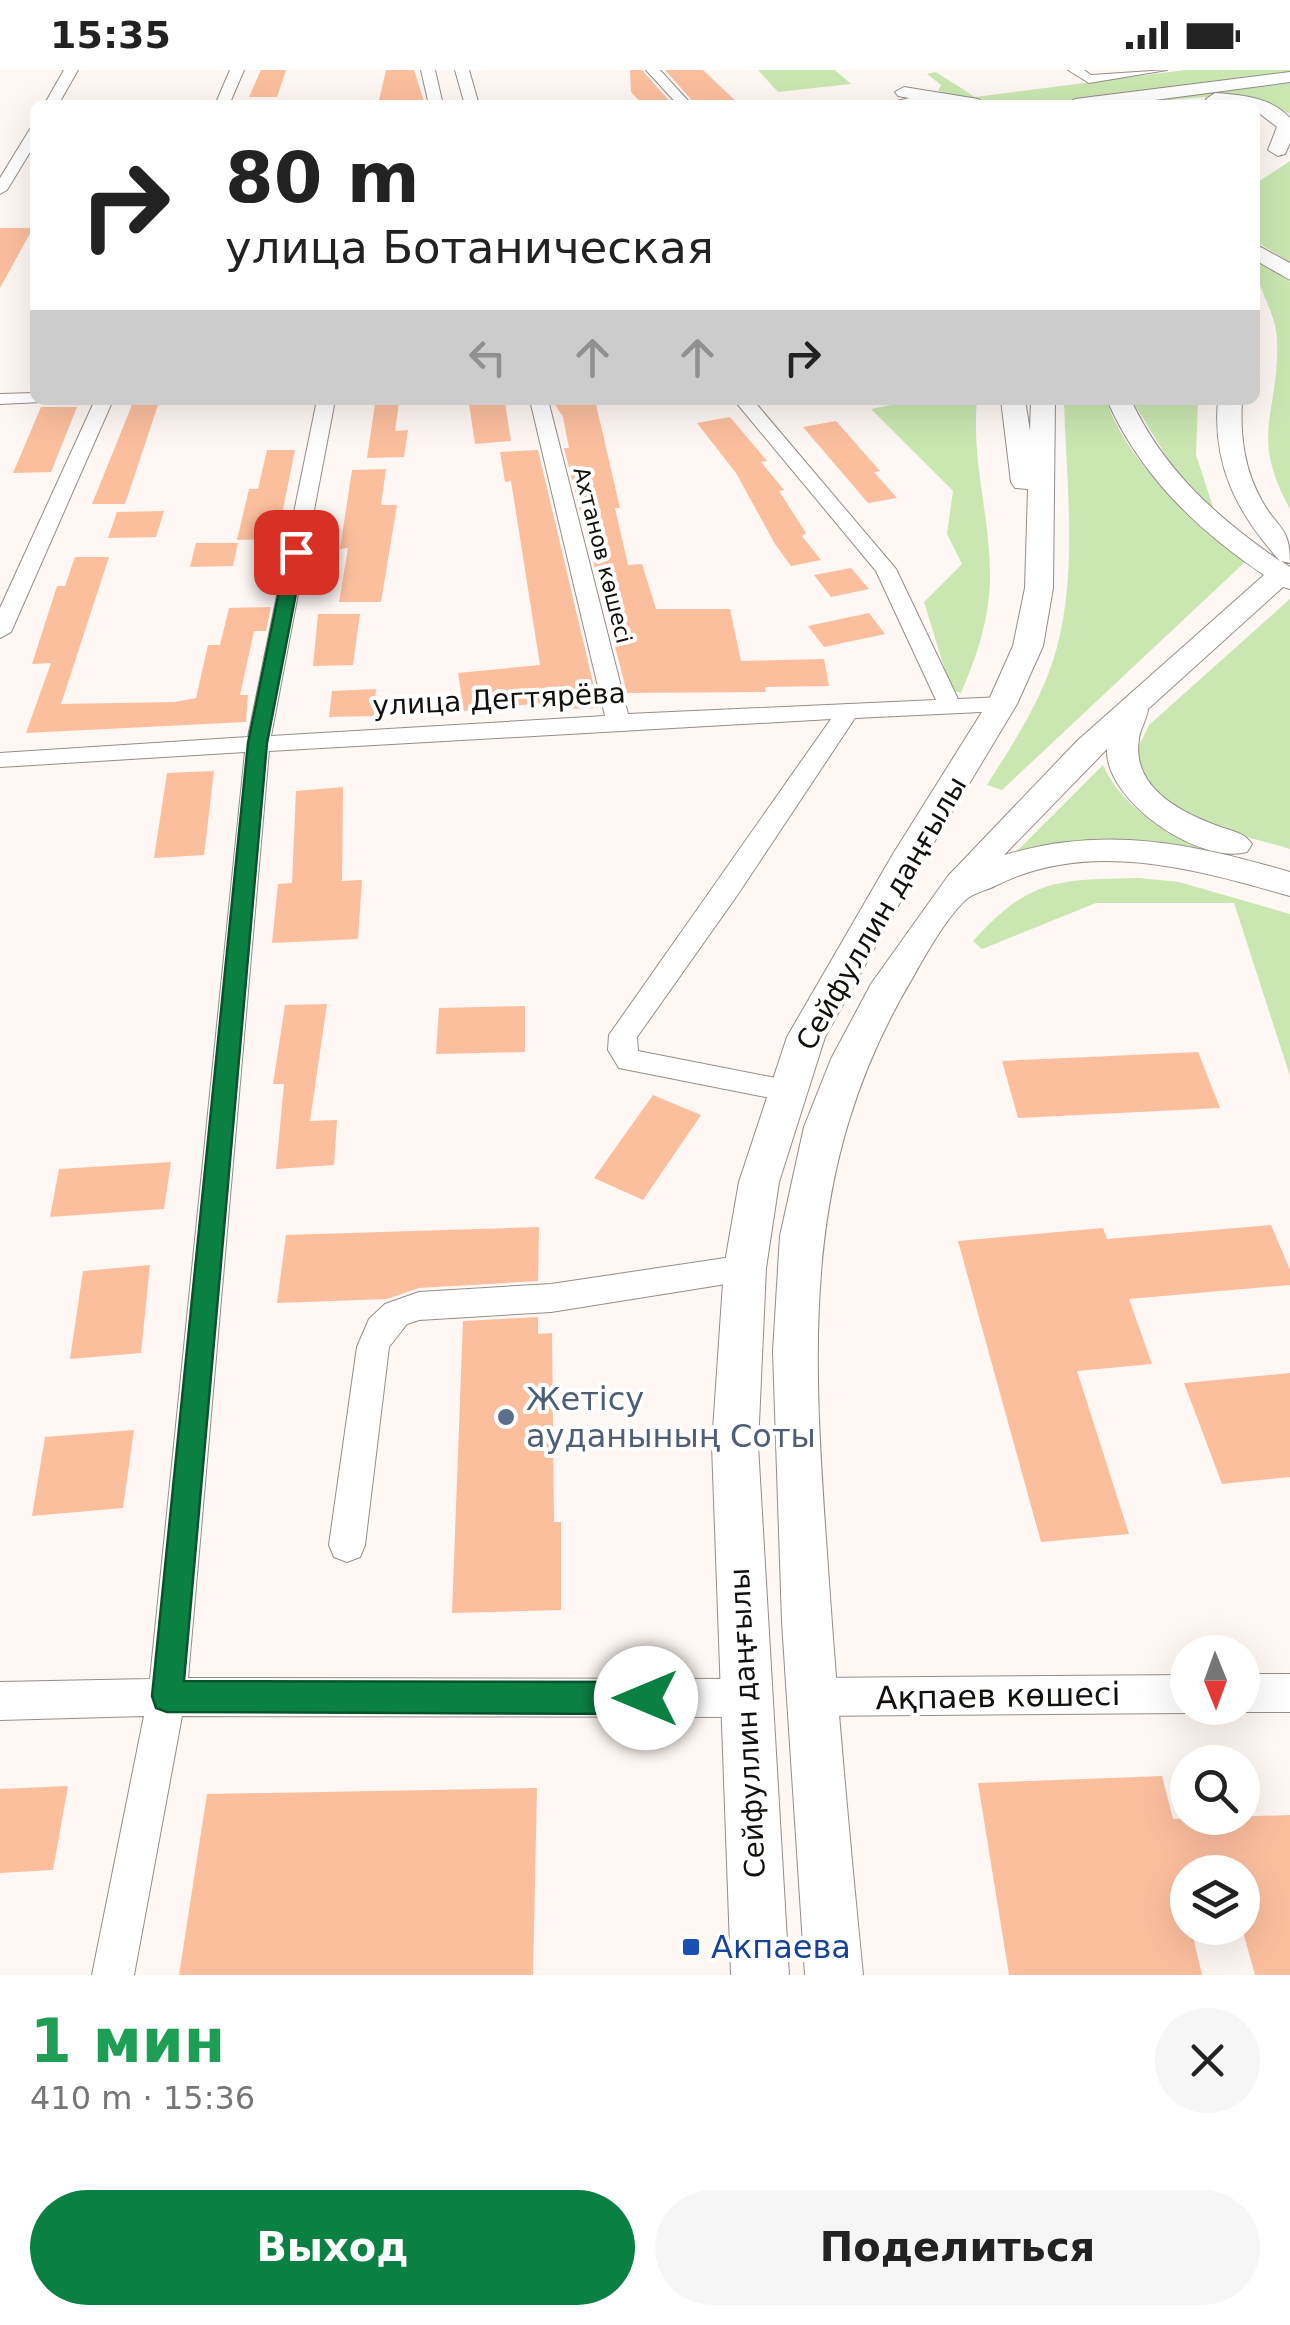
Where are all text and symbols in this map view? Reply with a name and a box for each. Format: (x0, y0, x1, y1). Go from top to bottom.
text: 15:35 (50, 13, 171, 57)
text: 80 m (225, 137, 420, 219)
icon: right (60, 140, 190, 270)
text: улица Ботаническая (225, 221, 714, 274)
icon: left (460, 330, 515, 385)
icon: ahead (565, 330, 620, 385)
icon: ahead (670, 330, 725, 385)
icon: right (775, 330, 830, 385)
street label: Ахтанов көшесі (569, 464, 637, 646)
pin (254, 510, 339, 595)
icon: arrive (269, 525, 324, 580)
street label: улица Дегтярёва (372, 676, 626, 723)
street label: Сейфуллин даңғылы (790, 771, 973, 1056)
place label: Жетісу ауданының Соты (526, 1380, 816, 1455)
marker: Жетісу ауданының Соты (495, 1406, 517, 1428)
street label: Сейфуллин даңғылы (723, 1567, 772, 1879)
north arrow (1170, 1635, 1260, 1725)
map controls (1170, 1635, 1260, 1945)
position arrow (594, 1646, 698, 1750)
street label: Ақпаев көшесі (875, 1675, 1121, 1717)
button: search (1170, 1745, 1260, 1835)
button: layers (1170, 1855, 1260, 1945)
place label: Акпаева (711, 1928, 851, 1966)
marker: Акпаева (680, 1936, 702, 1958)
text: 1 мин (30, 2006, 225, 2076)
button: close (1155, 2008, 1260, 2113)
text: 410 m · 15:36 (30, 2079, 255, 2117)
button: Выход (30, 2190, 635, 2305)
button: Поделиться (655, 2190, 1260, 2305)

